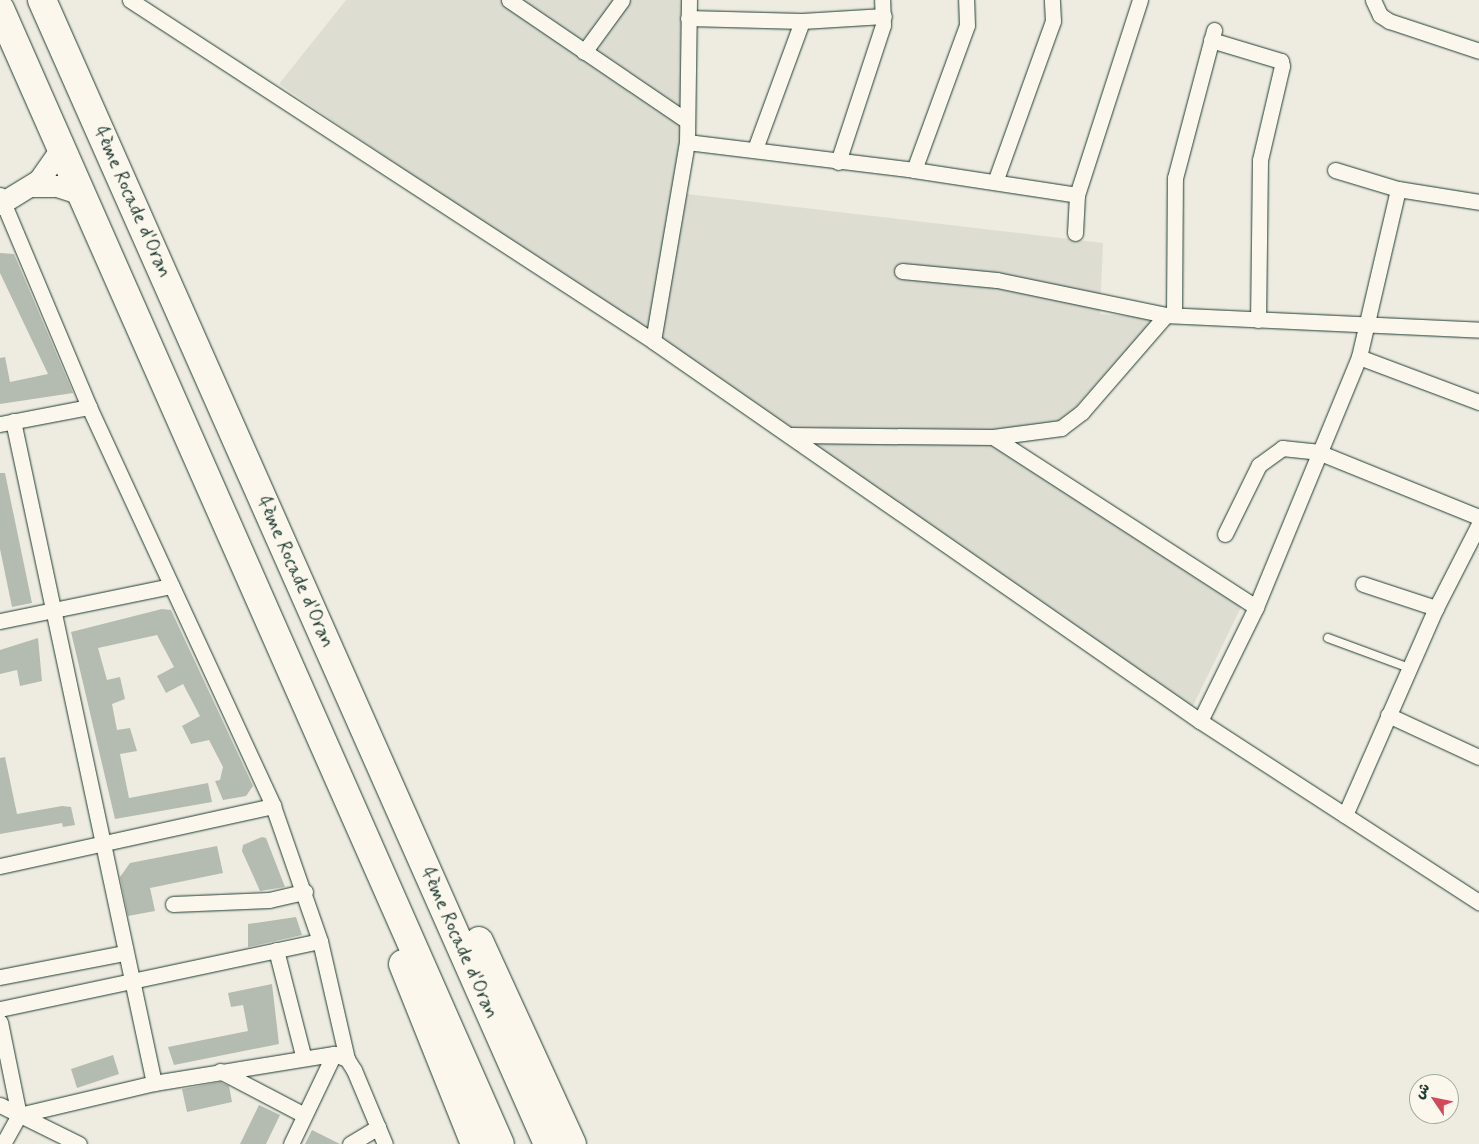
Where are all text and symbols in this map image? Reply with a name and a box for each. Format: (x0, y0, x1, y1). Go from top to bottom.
street label: 4ème Rocade d'Oran (88, 123, 176, 281)
street label: 4ème Rocade d'Oran (251, 493, 339, 651)
street label: 4ème Rocade d'Oran (415, 864, 503, 1022)
north arrow (1409, 1074, 1459, 1124)
text: ش (1411, 1080, 1434, 1103)

